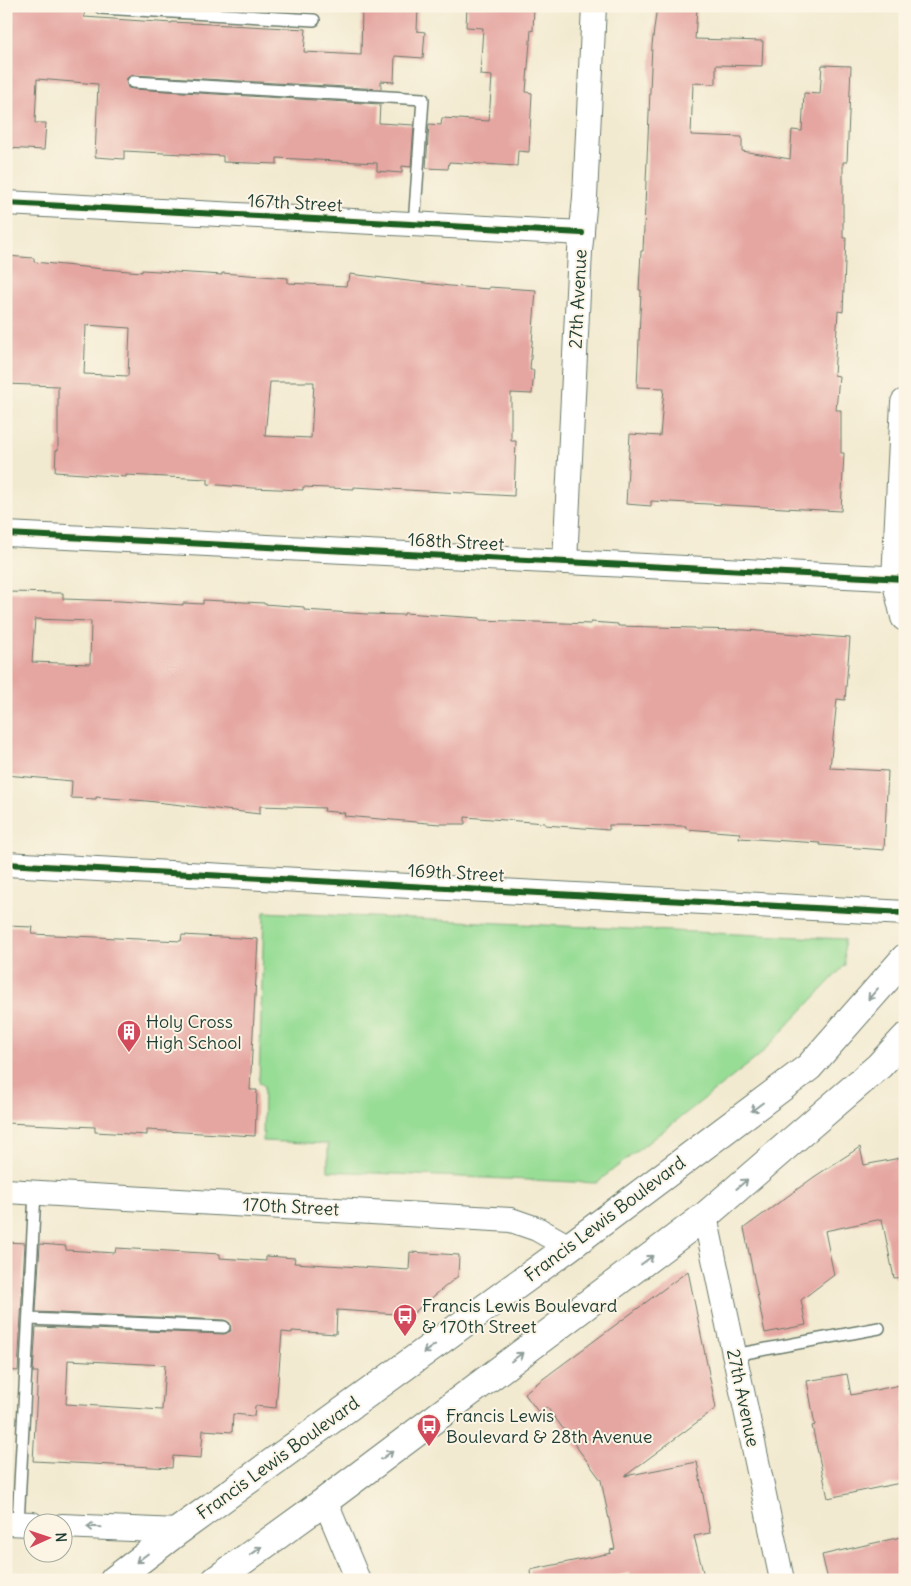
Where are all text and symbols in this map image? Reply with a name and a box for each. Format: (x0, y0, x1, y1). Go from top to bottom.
street label: 167th Street (247, 189, 343, 216)
street label: 27th Avenue (563, 249, 592, 349)
street label: 168th Street (407, 527, 505, 556)
street label: 169th Street (407, 858, 505, 887)
one-way arrow (867, 988, 878, 1001)
place label: Holy Cross High School (146, 1010, 242, 1054)
building icon: Holy Cross High School (116, 1019, 142, 1053)
one-way arrow (750, 1101, 763, 1112)
street label: Francis Lewis Boulevard (520, 1150, 690, 1287)
one-way arrow (735, 1179, 748, 1190)
street label: 170th Street (242, 1192, 340, 1221)
one-way arrow (640, 1255, 654, 1265)
place label: Francis Lewis Boulevard & 170th Street (422, 1294, 618, 1338)
bus stop icon: Francis Lewis Boulevard & 170th Street (392, 1303, 418, 1337)
one-way arrow (422, 1344, 436, 1354)
street label: 27th Avenue (722, 1347, 765, 1449)
one-way arrow (510, 1352, 523, 1363)
street label: Francis Lewis Boulevard (192, 1391, 364, 1524)
place label: Francis Lewis Boulevard & 28th Avenue (446, 1404, 652, 1448)
bus stop icon: Francis Lewis Boulevard & 28th Avenue (416, 1413, 442, 1447)
one-way arrow (380, 1450, 394, 1460)
north arrow (22, 1514, 72, 1564)
one-way arrow (87, 1522, 103, 1532)
text: N (52, 1532, 70, 1543)
one-way arrow (249, 1546, 263, 1556)
one-way arrow (135, 1553, 149, 1563)

